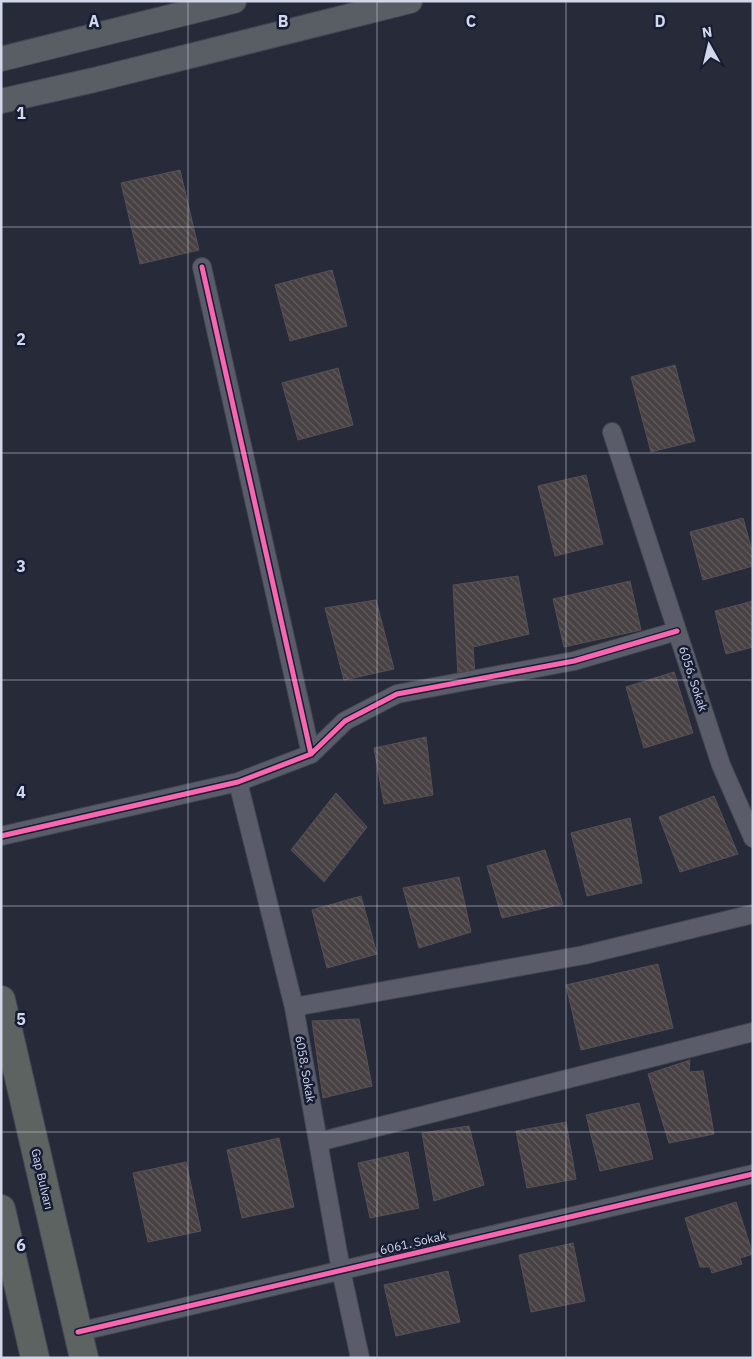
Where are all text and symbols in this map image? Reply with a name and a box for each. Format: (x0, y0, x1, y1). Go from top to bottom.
text: A (89, 11, 100, 31)
text: B (278, 11, 289, 31)
text: C (466, 11, 476, 31)
text: D (654, 11, 666, 31)
north arrow (684, 20, 734, 70)
text: N (701, 23, 713, 42)
text: 1 (16, 103, 26, 123)
text: 2 (16, 329, 26, 349)
text: 3 (16, 556, 26, 576)
street label: 6056. Sokak (676, 644, 711, 714)
text: 4 (16, 782, 26, 802)
text: 5 (16, 1009, 26, 1029)
street label: 6058. Sokak (292, 1034, 319, 1104)
street label: Gap Bulvarı (28, 1147, 57, 1211)
street label: 6061. Sokak (378, 1227, 448, 1257)
text: 6 (16, 1235, 26, 1255)

